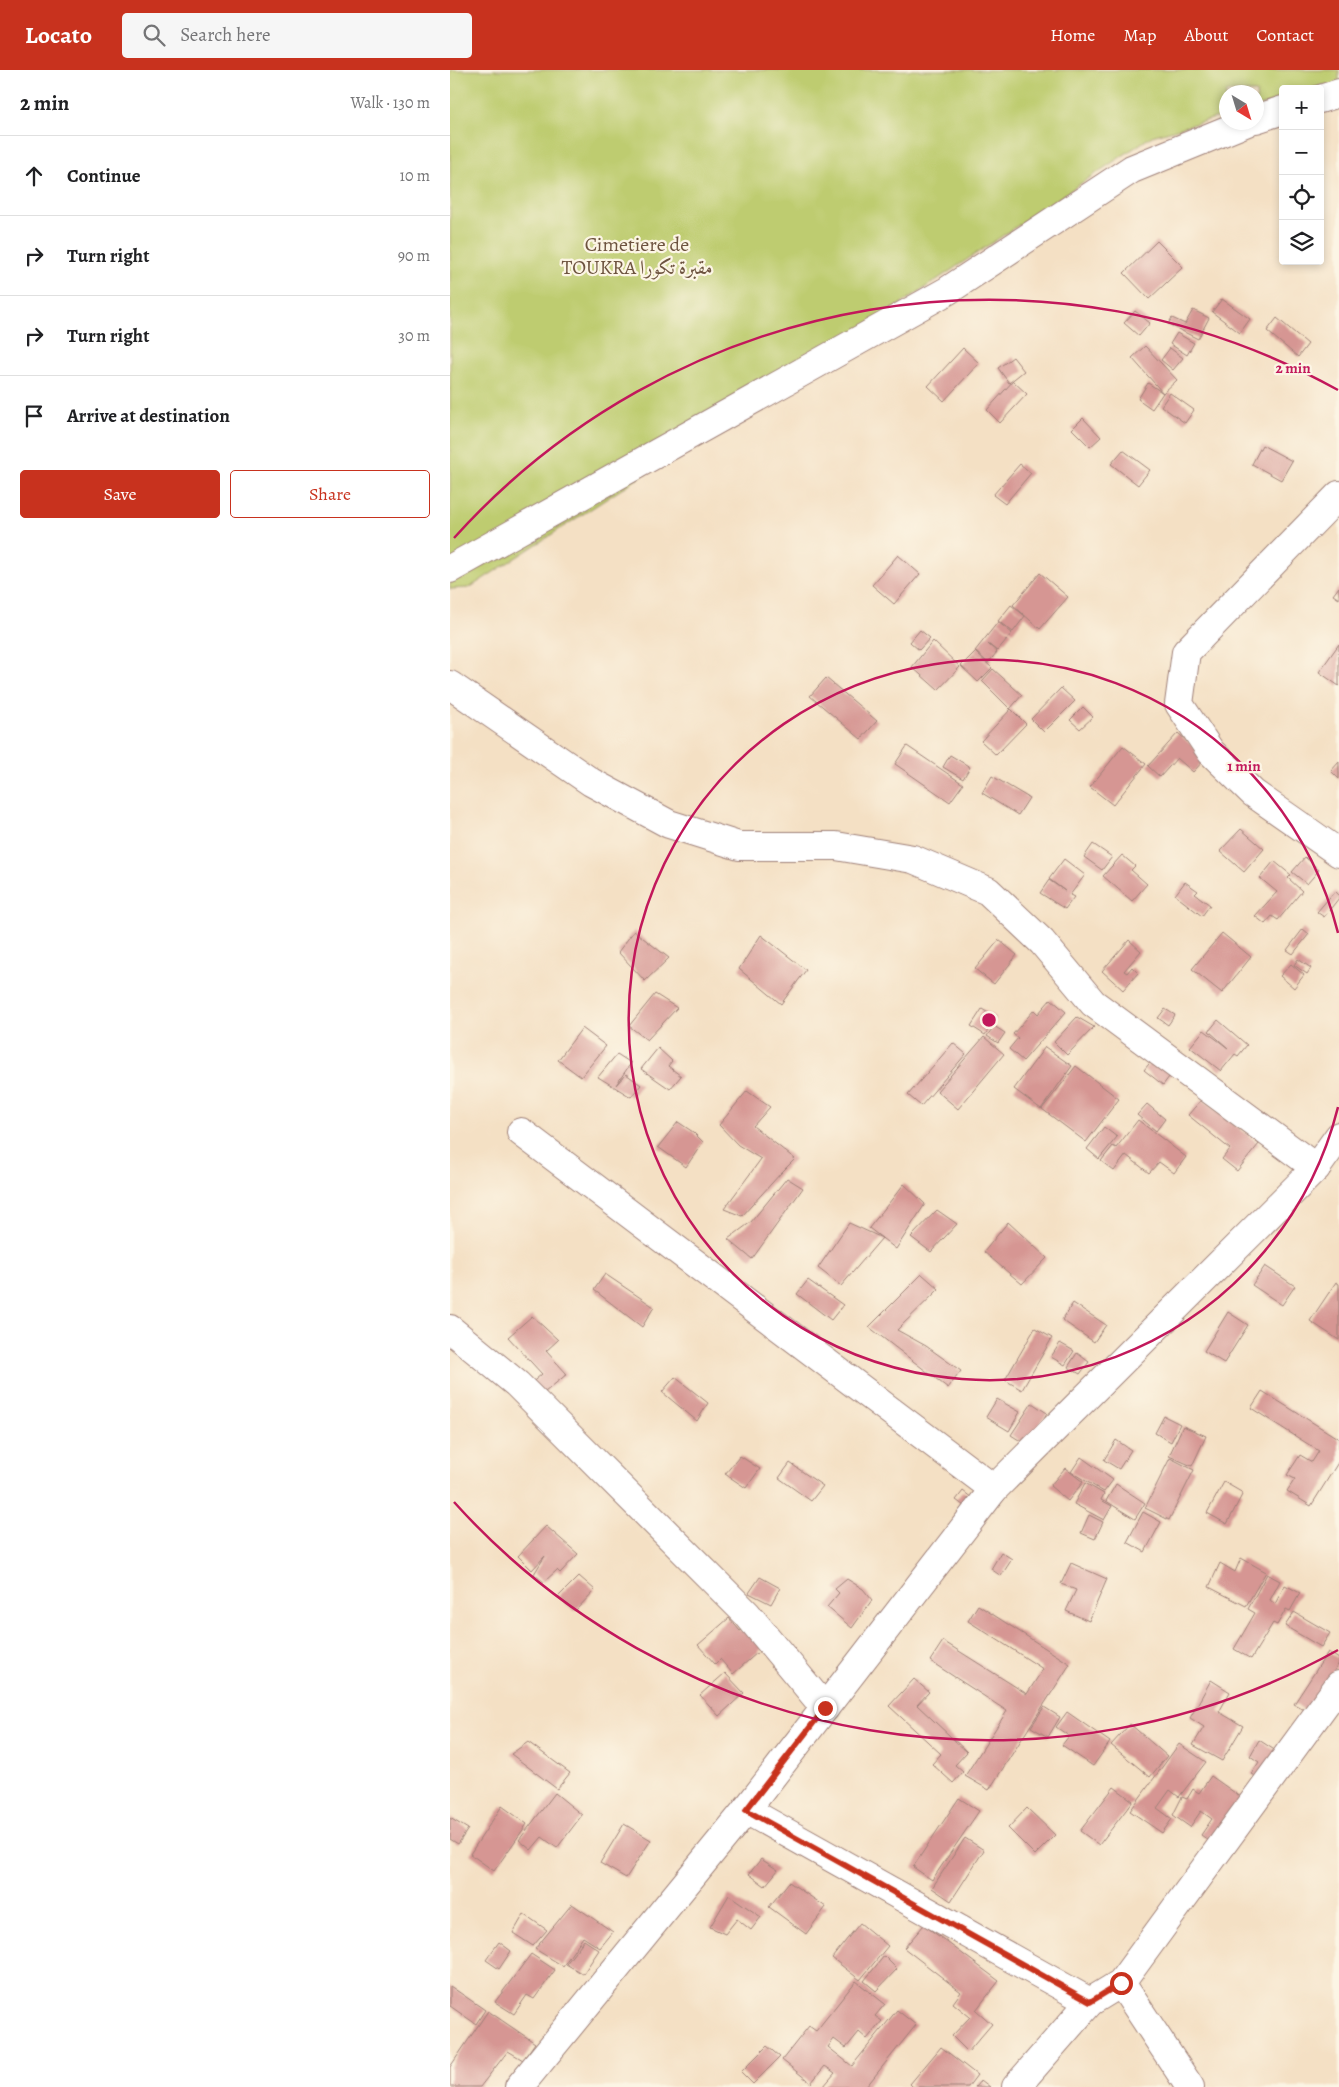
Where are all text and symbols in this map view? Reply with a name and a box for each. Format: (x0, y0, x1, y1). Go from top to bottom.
search box (122, 13, 472, 58)
text: Locato (25, 19, 92, 51)
icon: search (140, 21, 168, 49)
text: Search here (180, 22, 271, 48)
text: Home (1050, 23, 1095, 47)
text: Map (1123, 23, 1156, 47)
text: About (1184, 23, 1228, 47)
text: Contact (1256, 23, 1314, 47)
north arrow (1219, 85, 1264, 130)
map controls (1279, 85, 1324, 265)
button: + (1279, 85, 1324, 130)
text: 2 min (20, 89, 69, 117)
text: Walk · 130 m (350, 92, 430, 114)
button: − (1279, 130, 1324, 175)
icon: ahead (20, 162, 48, 190)
text: Continue (67, 163, 141, 189)
text: 10 m (400, 165, 430, 187)
button: locate (1279, 175, 1324, 220)
button: layers (1279, 220, 1324, 265)
park label: Cimetiere de TOUKRA مقبرة تكورا (561, 231, 713, 281)
icon: right (20, 242, 48, 270)
text: Turn right (67, 243, 149, 269)
text: 90 m (398, 245, 430, 267)
icon: right (20, 322, 48, 350)
text: Turn right (67, 323, 149, 349)
text: 30 m (398, 325, 430, 347)
text: 2 min (1275, 358, 1311, 378)
icon: arrive (20, 402, 48, 430)
text: Arrive at destination (67, 403, 230, 429)
button: Save (20, 470, 220, 518)
button: Share (230, 470, 430, 518)
text: 1 min (1227, 756, 1261, 776)
centre of rings (980, 1011, 998, 1029)
route end (814, 1697, 837, 1720)
route start (1110, 1972, 1133, 1995)

